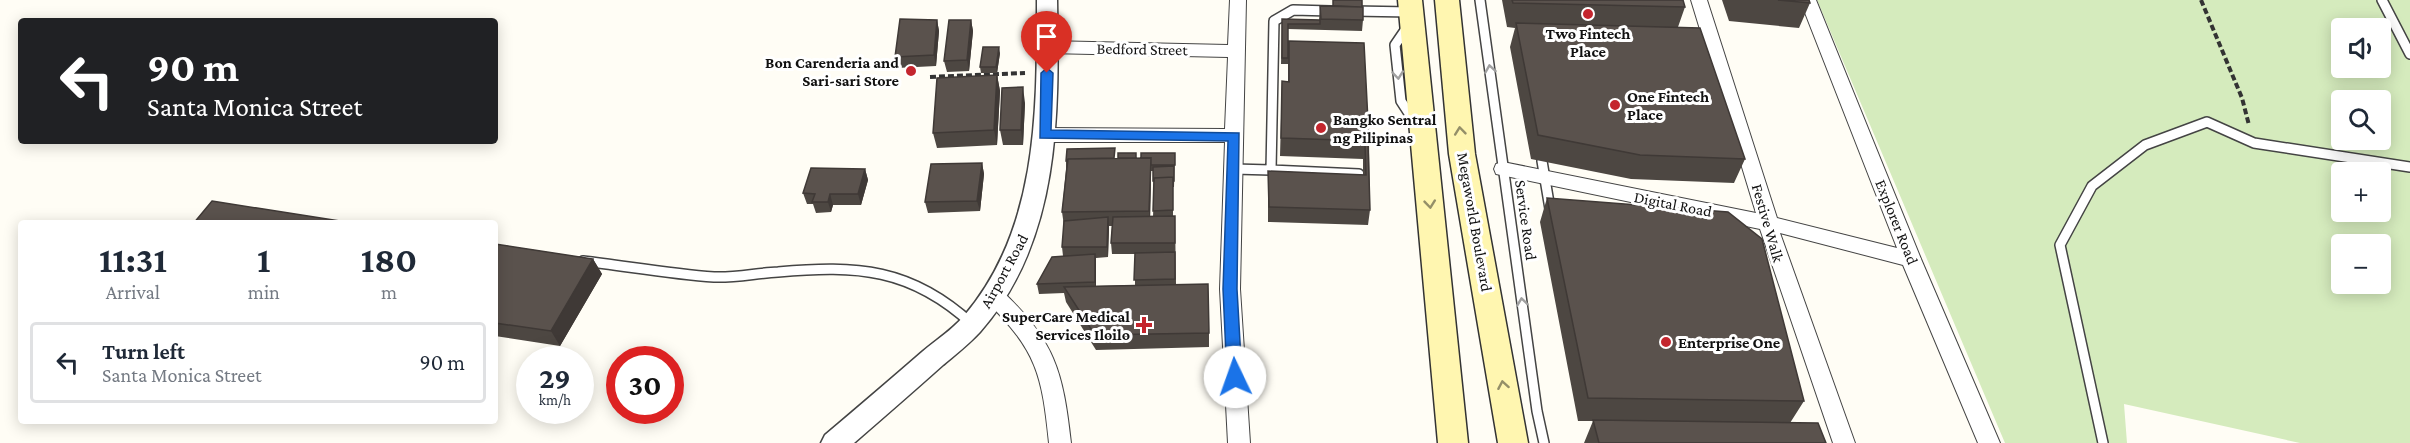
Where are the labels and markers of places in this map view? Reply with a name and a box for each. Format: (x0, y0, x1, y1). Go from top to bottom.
marker: Two Fintech Place (1581, 7, 1595, 21)
pin (1021, 11, 1072, 73)
place label: Two Fintech Place (1546, 25, 1630, 60)
place label: Bon Carenderia and Sari-sari Store (765, 54, 900, 89)
marker: Bon Carenderia and Sari-sari Store (904, 64, 918, 78)
place label: One Fintech Place (1627, 88, 1709, 123)
marker: One Fintech Place (1608, 98, 1622, 112)
place label: Bangko Sentral ng Pilipinas (1333, 111, 1437, 146)
marker: Bangko Sentral ng Pilipinas (1314, 121, 1328, 135)
place label: SuperCare Medical Services Iloilo (1002, 308, 1130, 343)
marker: SuperCare Medical Services Iloilo (1135, 316, 1153, 334)
place label: Enterprise One (1678, 334, 1781, 351)
marker: Enterprise One (1659, 335, 1673, 349)

